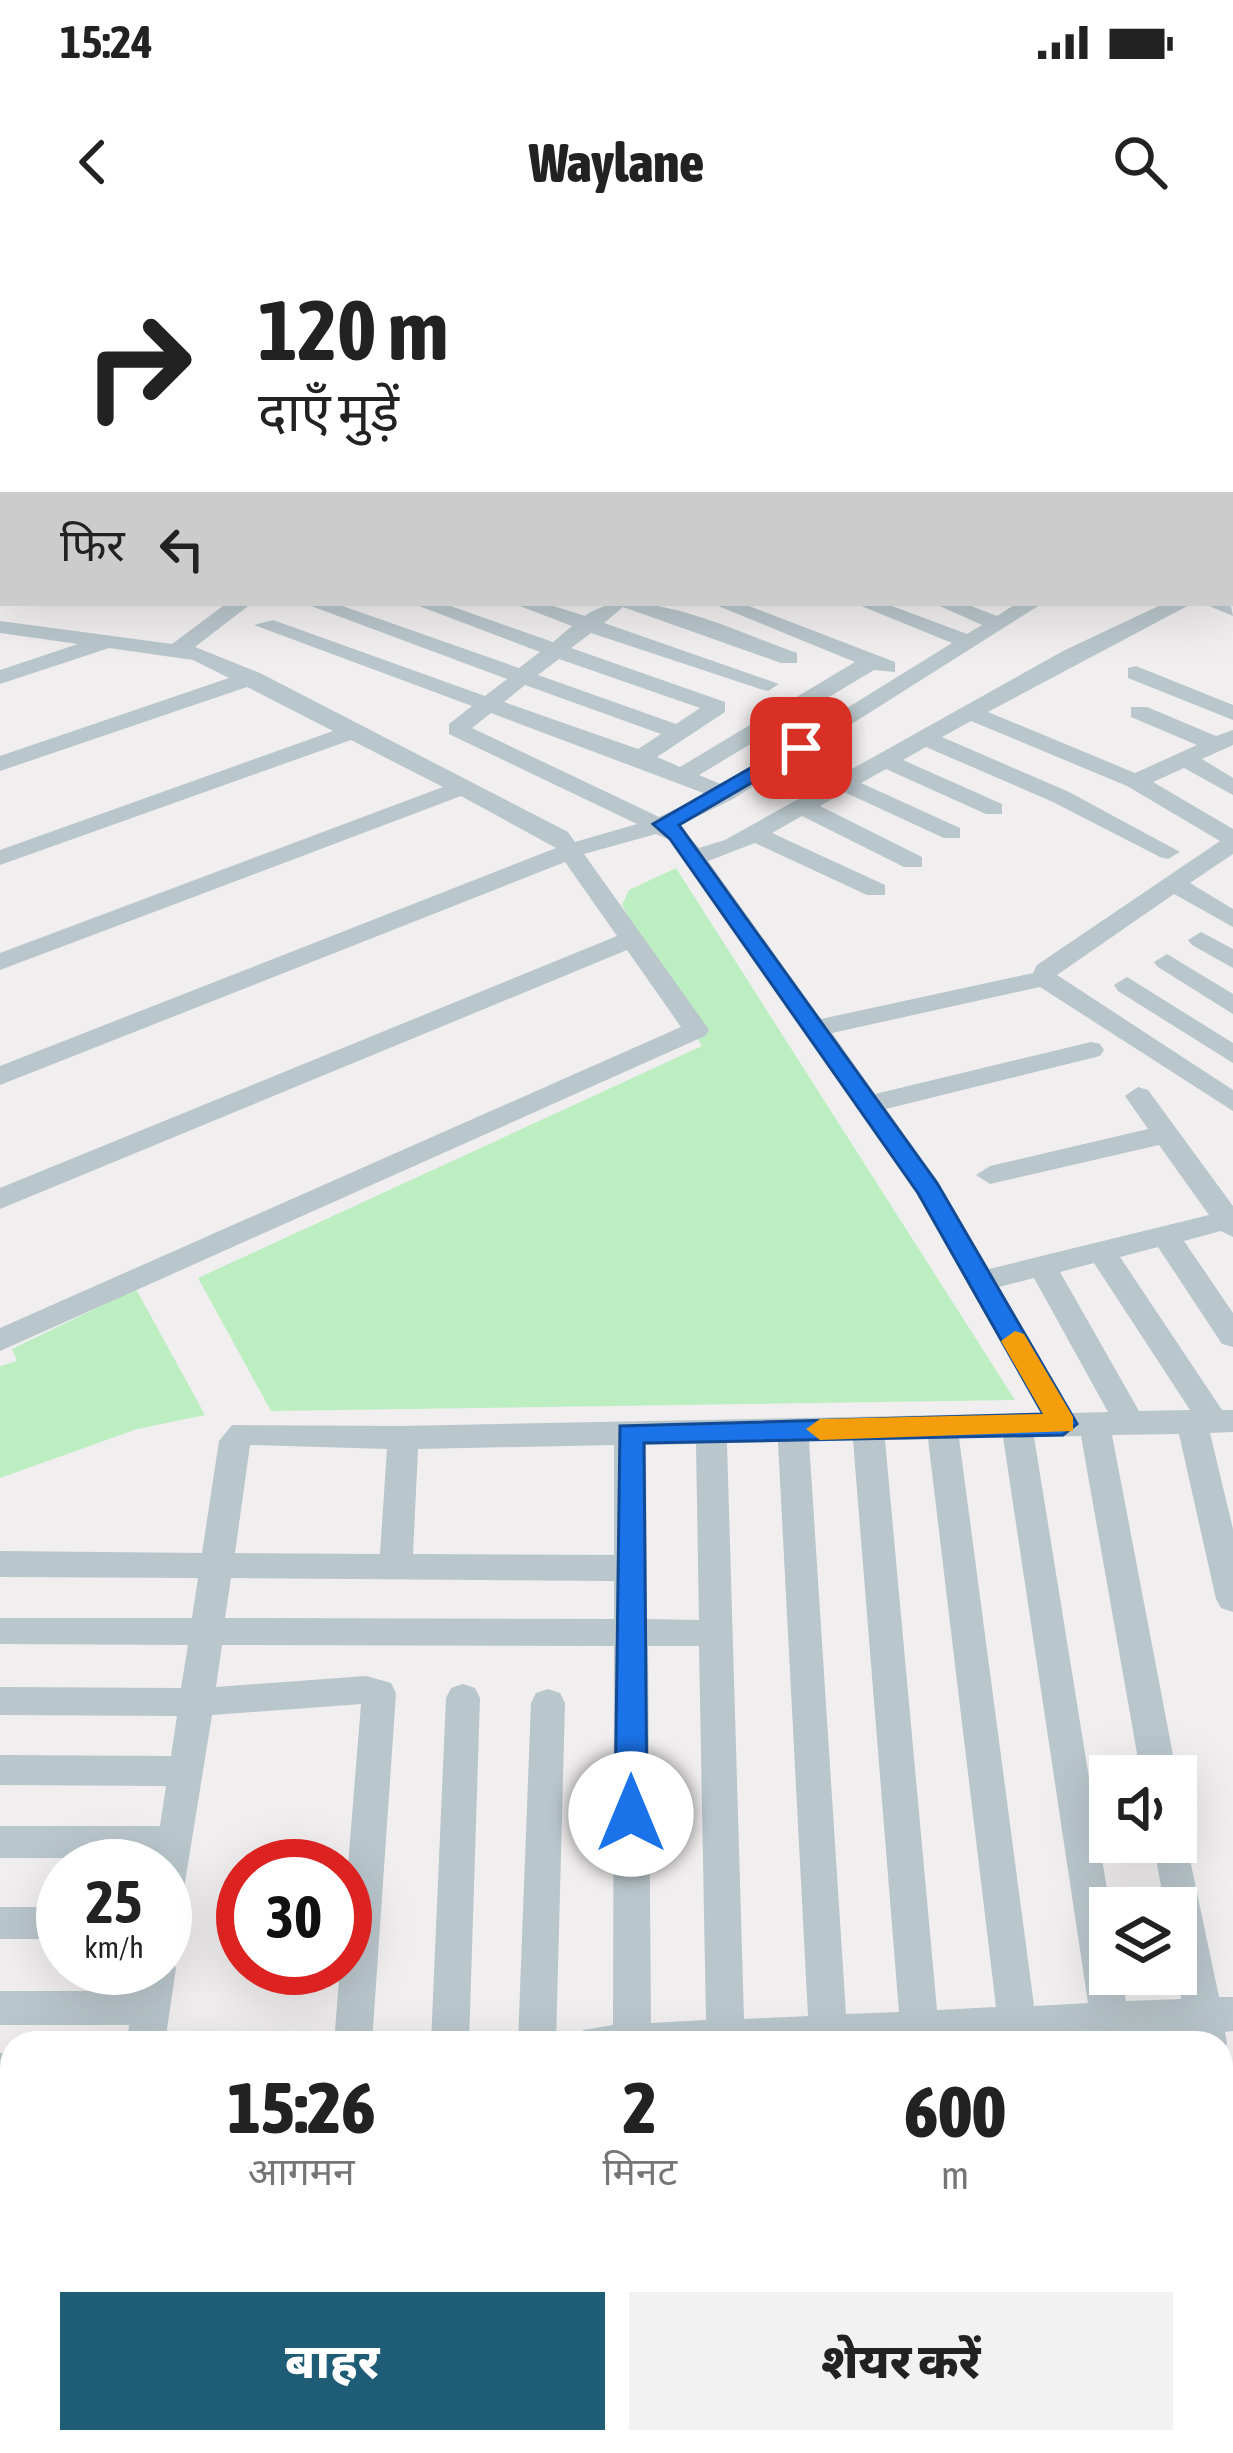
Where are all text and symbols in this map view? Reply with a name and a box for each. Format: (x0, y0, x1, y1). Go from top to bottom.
text: 15:24 (60, 16, 153, 68)
icon: back (60, 129, 126, 195)
icon: search (1107, 129, 1173, 195)
text: Waylane (529, 132, 704, 193)
text: 120 m (258, 282, 448, 378)
icon: right (60, 288, 216, 444)
text: दाएँ मुड़ें (258, 381, 399, 442)
icon: left (149, 516, 215, 582)
text: फिर (60, 519, 125, 571)
pin (750, 697, 852, 799)
icon: arrive (768, 715, 834, 781)
position arrow (568, 1751, 694, 1877)
map controls (1089, 1755, 1197, 1995)
button: sound (1089, 1755, 1197, 1863)
speed limit sign: 30 (216, 1839, 372, 1995)
text: 25 (86, 1867, 142, 1936)
button: layers (1089, 1887, 1197, 1995)
text: km/h (84, 1930, 144, 1964)
text: 15:26 (227, 2066, 375, 2148)
text: 2 (623, 2066, 657, 2148)
text: 600 (904, 2070, 1006, 2152)
text: आगमन (248, 2149, 355, 2193)
text: मिनट (602, 2149, 677, 2193)
text: m (941, 2153, 969, 2197)
button: बाहर (60, 2292, 605, 2430)
button: शेयर करें (629, 2292, 1173, 2430)

